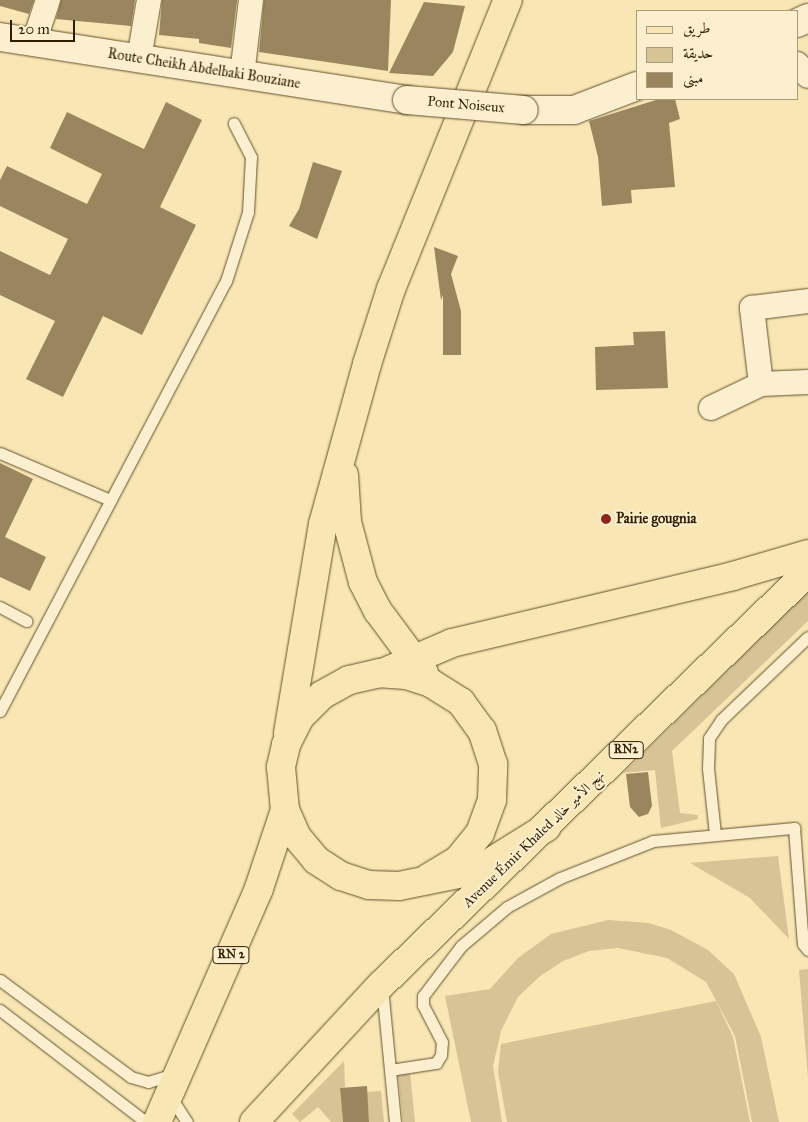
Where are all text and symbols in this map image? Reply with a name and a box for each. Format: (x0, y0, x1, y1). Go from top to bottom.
scale bar (12, 10, 78, 42)
legend (636, 10, 798, 100)
text: طريق (683, 19, 710, 37)
text: 20 m (18, 20, 50, 38)
text: حديقة (683, 44, 713, 62)
street label: Route Cheikh Abdelbaki Bouziane (106, 45, 302, 93)
text: مبنى (683, 69, 703, 87)
street label: Pont Noiseux (427, 93, 505, 117)
place label: Pairie gougnia (616, 511, 696, 527)
marker: Pairie gougnia (600, 513, 612, 525)
road number: RN2 (608, 740, 644, 760)
street label: Avenue Émir Khaled نهج الأمير خالد (460, 767, 608, 911)
road number: RN 2 (212, 946, 250, 964)

